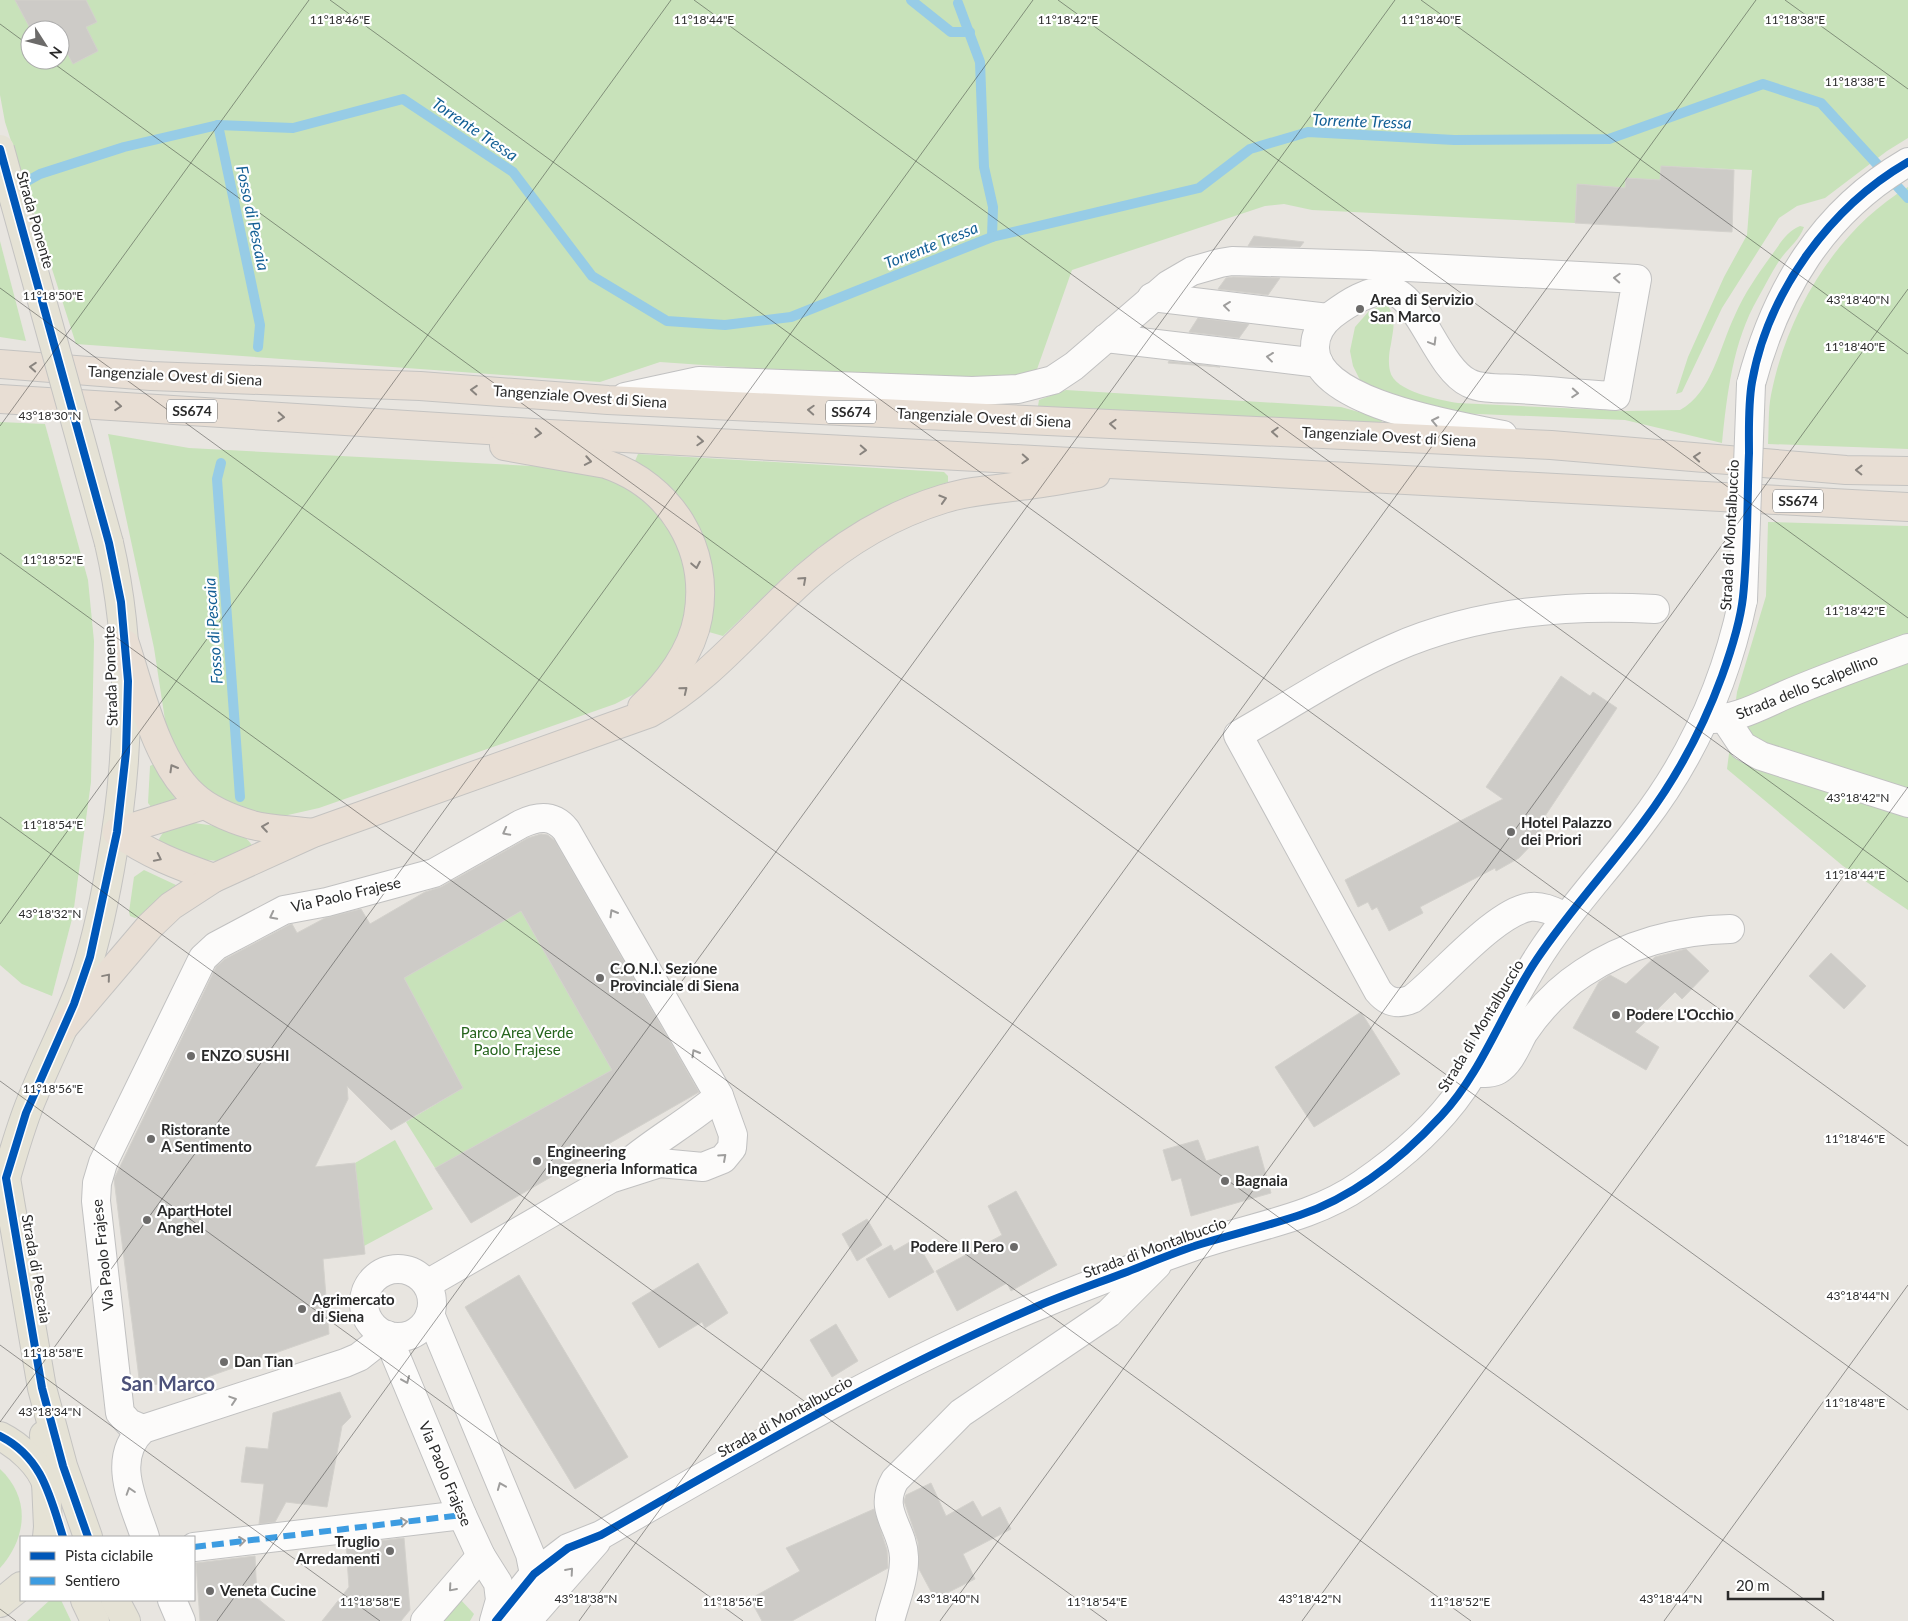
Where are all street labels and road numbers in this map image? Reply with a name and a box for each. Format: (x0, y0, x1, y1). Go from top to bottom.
street label: Strada Ponente (13, 169, 58, 271)
street label: Tangenziale Ovest di Siena (87, 361, 263, 389)
street label: Tangenziale Ovest di Siena (492, 381, 668, 411)
road number: SS674 (167, 400, 217, 422)
road number: SS674 (826, 401, 876, 424)
street label: Tangenziale Ovest di Siena (896, 403, 1072, 431)
street label: Tangenziale Ovest di Siena (1301, 422, 1477, 450)
street label: Strada di Montalbuccio (1716, 459, 1742, 611)
road number: SS674 (1773, 490, 1823, 512)
street label: Strada Ponente (99, 625, 121, 727)
street label: Strada dello Scalpellino (1733, 649, 1880, 723)
street label: Via Paolo Frajese (289, 873, 403, 915)
street label: Strada di Montalbuccio (1433, 956, 1527, 1095)
street label: Via Paolo Frajese (87, 1198, 117, 1312)
street label: Strada di Pescaia (19, 1213, 55, 1325)
street label: Strada di Montalbuccio (1080, 1213, 1229, 1281)
street label: Strada di Montalbuccio (714, 1372, 855, 1461)
street label: Via Paolo Frajese (416, 1418, 476, 1529)

